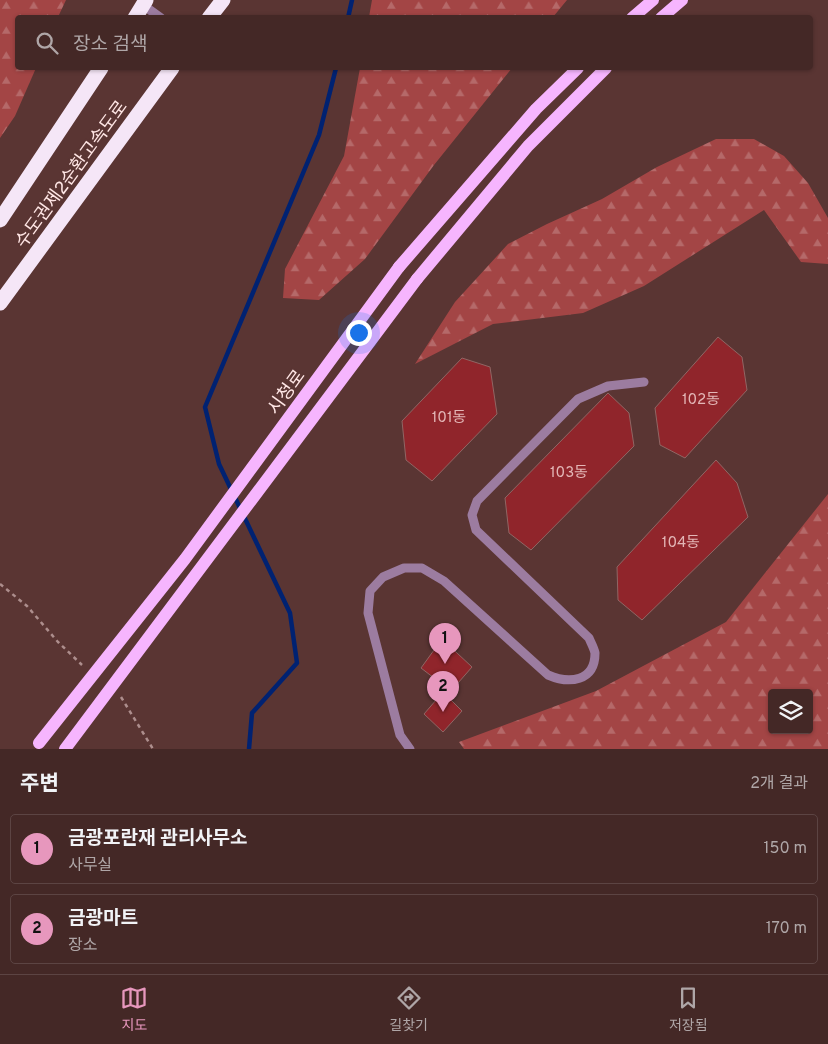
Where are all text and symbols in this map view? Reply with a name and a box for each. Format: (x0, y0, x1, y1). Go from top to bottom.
search box (15, 15, 813, 70)
icon: search (33, 29, 61, 57)
text: 장소 검색 (73, 33, 147, 57)
street label: 수도권제2순환고속도로 (11, 97, 133, 253)
your location (346, 320, 372, 346)
street label: 시청로 (263, 366, 311, 420)
house number: 102동 (682, 391, 720, 410)
house number: 101동 (432, 409, 466, 428)
house number: 103동 (550, 464, 588, 483)
house number: 104동 (662, 534, 700, 553)
pin: 1 (429, 623, 461, 664)
pin: 2 (427, 671, 459, 712)
map controls (768, 689, 813, 734)
button: layers (768, 689, 813, 734)
text: 주변 (20, 771, 59, 798)
text: 2개 결과 (750, 774, 808, 794)
text: 금광포란재 관리사무소 (68, 827, 248, 851)
text: 1 (34, 839, 40, 859)
text: 150 m (764, 839, 807, 859)
text: 사무실 (68, 856, 112, 876)
text: 금광마트 (68, 907, 138, 931)
text: 2 (32, 919, 42, 939)
text: 170 m (766, 919, 807, 939)
text: 장소 (68, 936, 97, 956)
tab: 지도 (120, 984, 148, 1035)
tab: 길찾기 (389, 984, 428, 1035)
tab: 저장됨 (669, 984, 708, 1035)

